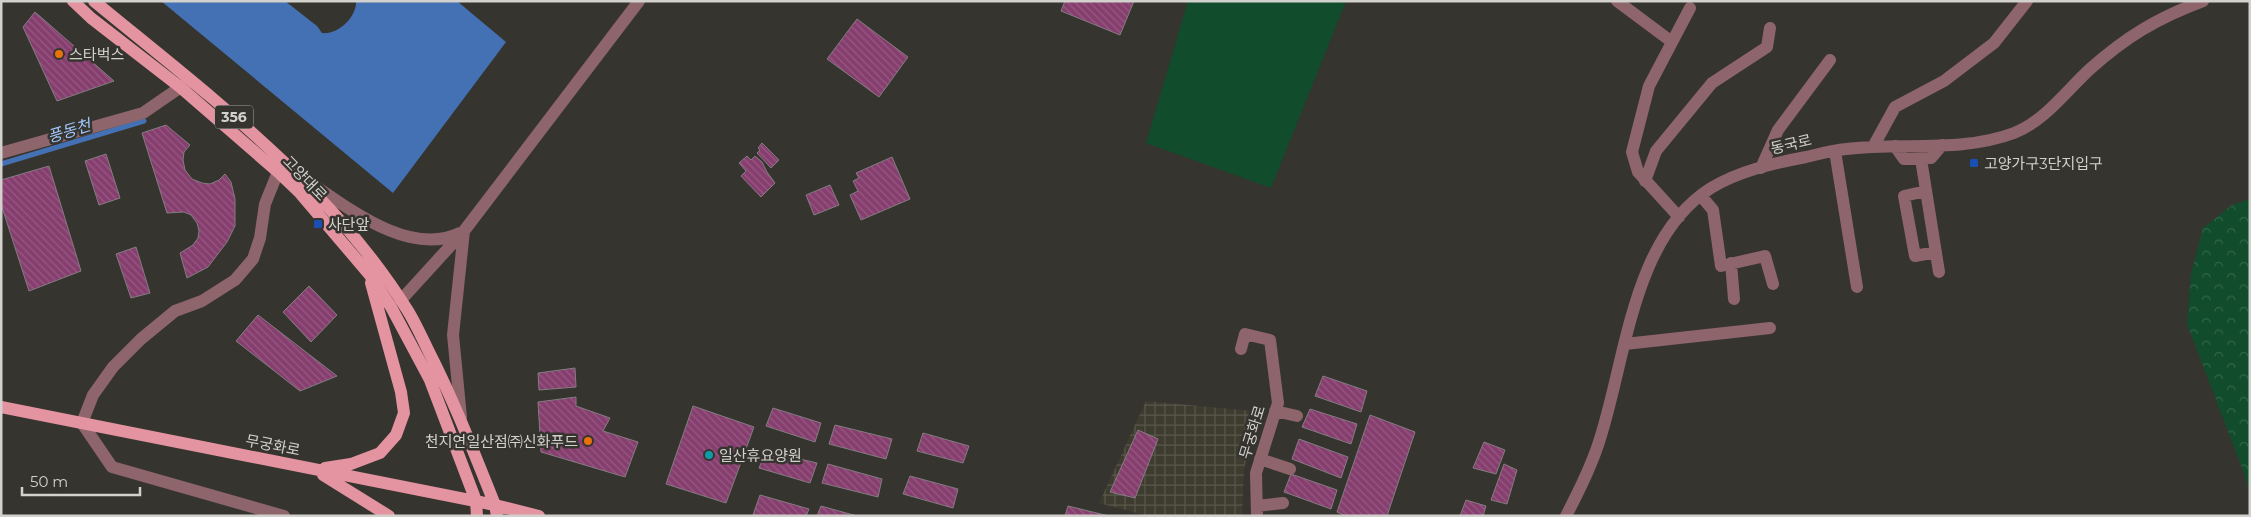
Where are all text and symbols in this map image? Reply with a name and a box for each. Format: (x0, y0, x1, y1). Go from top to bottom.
place label: 스타벅스 (69, 45, 124, 64)
marker: 스타벅스 (53, 48, 65, 60)
road number: 356 (215, 105, 253, 128)
water label: 풍동천 (45, 115, 95, 147)
street label: 동국로 (1769, 130, 1813, 158)
street label: 고양대로 (279, 152, 331, 204)
place label: 고양가구3단지입구 (1984, 154, 2103, 173)
marker: 고양가구3단지입구 (1968, 157, 1980, 169)
place label: 사단앞 (328, 215, 370, 234)
marker: 사단앞 (312, 218, 324, 230)
street label: 무궁화로 (1235, 403, 1269, 461)
street label: 무궁화로 (244, 430, 302, 460)
place label: 천지연일산점㈜신화푸드 (425, 432, 578, 451)
marker: 천지연일산점㈜신화푸드 (582, 435, 594, 447)
place label: 일산휴요양원 (719, 446, 802, 465)
marker: 일산휴요양원 (703, 449, 715, 461)
scale bar (22, 464, 140, 496)
text: 50 m (30, 472, 68, 491)

